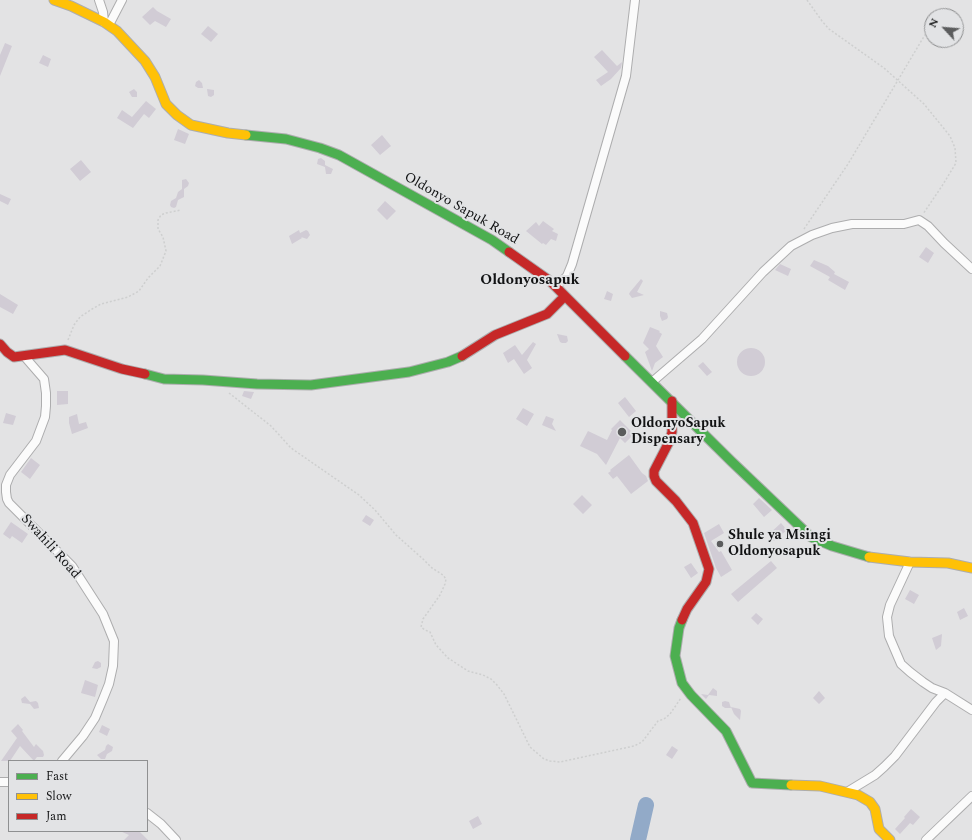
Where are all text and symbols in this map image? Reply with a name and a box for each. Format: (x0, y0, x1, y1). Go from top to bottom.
north arrow (924, 8, 964, 48)
text: N (924, 15, 943, 31)
street label: Oldonyo Sapuk Road (401, 169, 521, 249)
district label: Oldonyosapuk (480, 272, 580, 290)
place label: OldonyoSapuk Dispensary (631, 416, 726, 448)
marker: OldonyoSapuk Dispensary (616, 426, 628, 438)
street label: Swahili Road (17, 511, 83, 583)
place label: Shule ya Msingi Oldonyosapuk (728, 528, 831, 560)
marker: Shule ya Msingi Oldonyosapuk (715, 539, 725, 549)
legend (8, 760, 148, 832)
text: Fast (46, 767, 68, 786)
text: Slow (46, 787, 71, 806)
text: Jam (46, 807, 67, 826)

